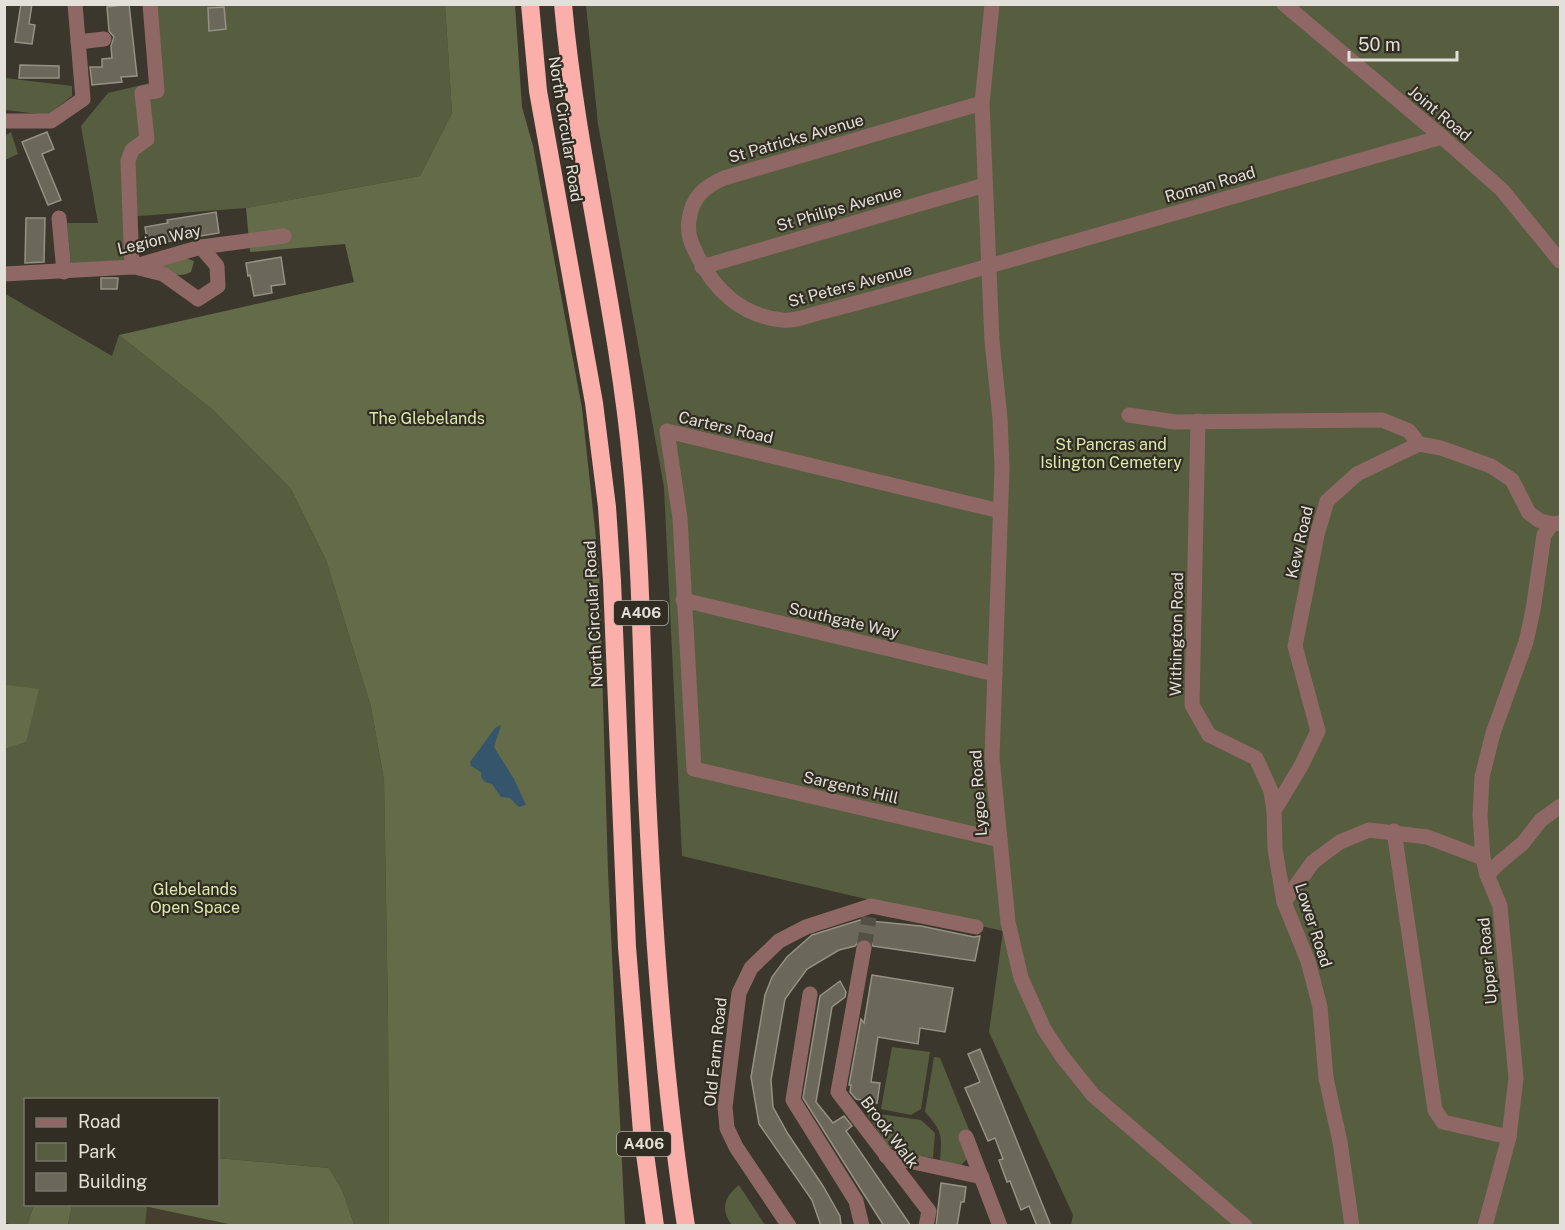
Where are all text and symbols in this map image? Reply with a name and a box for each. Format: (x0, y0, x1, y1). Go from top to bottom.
scale bar (1349, 24, 1457, 62)
text: 50 m (1358, 34, 1401, 55)
street label: North Circular Road (545, 55, 586, 203)
street label: Joint Road (1404, 82, 1475, 145)
street label: St Patricks Avenue (726, 110, 866, 167)
street label: Roman Road (1163, 162, 1258, 206)
street label: St Philips Avenue (774, 182, 904, 235)
street label: Legion Way (115, 221, 203, 258)
street label: St Peters Avenue (786, 260, 914, 311)
street label: Carters Road (677, 407, 775, 448)
park label: The Glebelands (369, 409, 485, 428)
park label: St Pancras and Islington Cemetery (1040, 435, 1182, 472)
street label: Kew Road (1282, 504, 1317, 580)
street label: North Circular Road (580, 540, 607, 688)
street label: Withington Road (1166, 572, 1187, 696)
street label: Southgate Way (787, 599, 901, 643)
road number: A406 (614, 601, 668, 625)
street label: Lygoe Road (966, 749, 991, 837)
street label: Sargents Hill (801, 767, 900, 808)
park label: Glebelands Open Space (150, 880, 240, 917)
street label: Lower Road (1291, 881, 1336, 970)
street label: Upper Road (1474, 917, 1501, 1005)
street label: Old Farm Road (700, 997, 731, 1108)
street label: Brook Walk (857, 1093, 923, 1172)
legend (24, 1098, 219, 1206)
text: Road (78, 1111, 121, 1132)
road number: A406 (617, 1132, 671, 1156)
text: Park (78, 1141, 116, 1162)
text: Building (78, 1171, 147, 1192)

